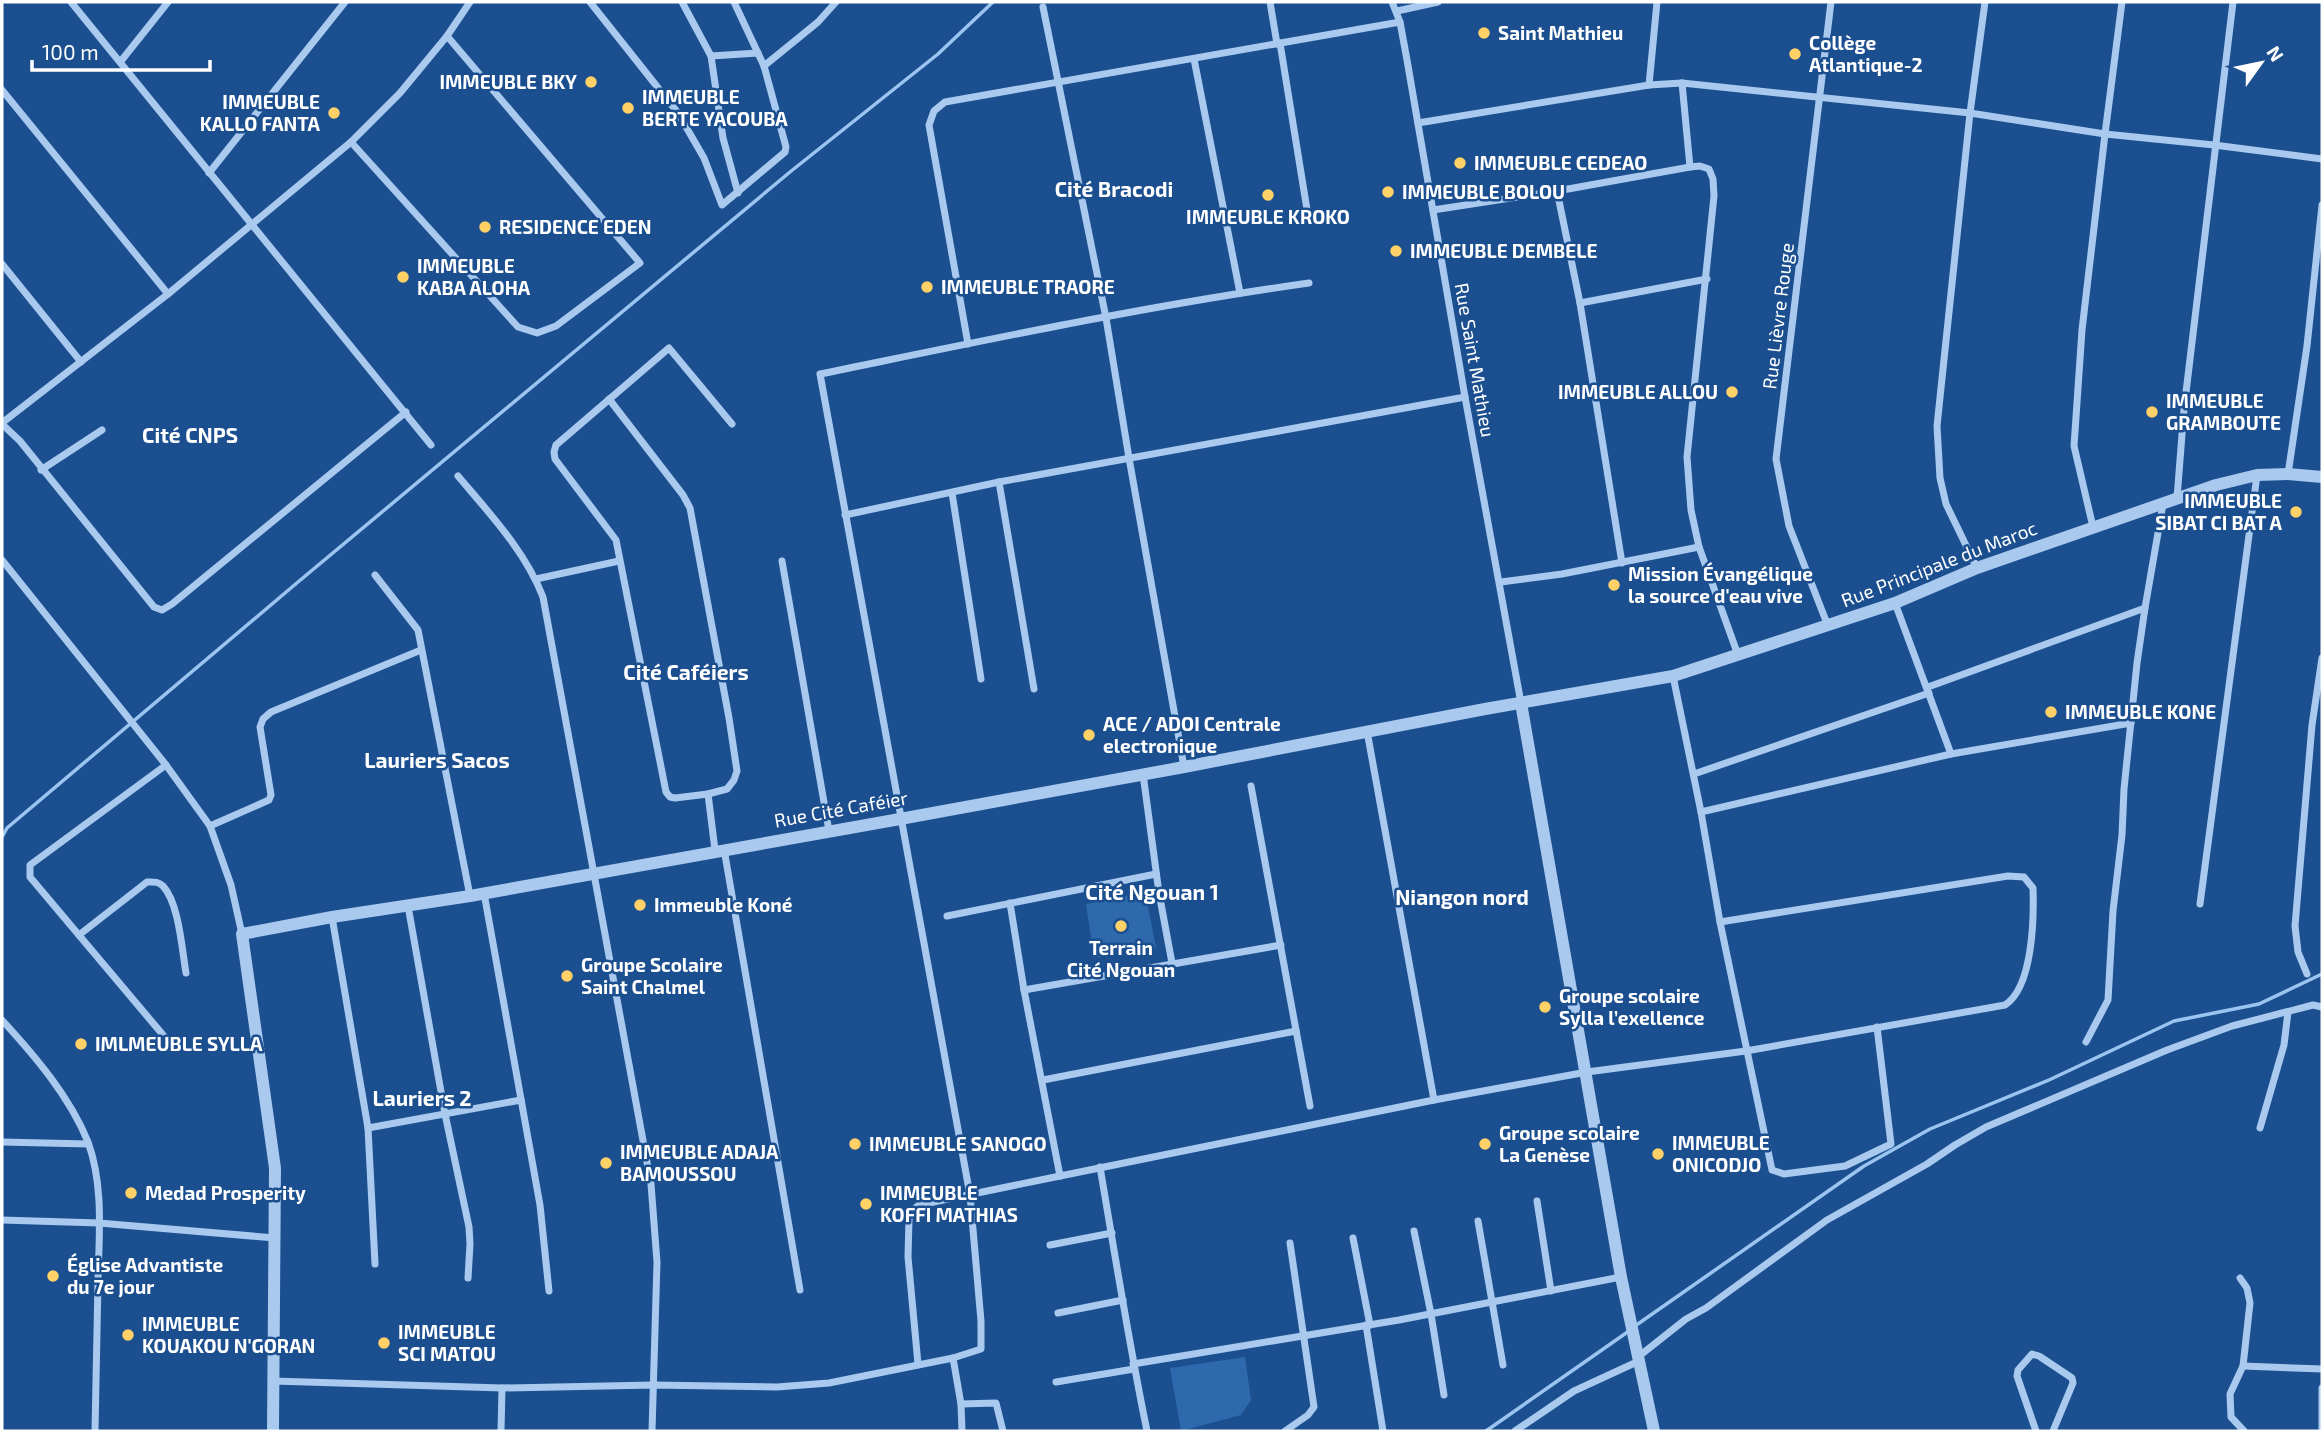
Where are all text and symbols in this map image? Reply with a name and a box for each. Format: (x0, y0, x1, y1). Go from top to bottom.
place label: Saint Mathieu (1498, 21, 1623, 44)
marker: Saint Mathieu (1476, 25, 1492, 41)
scale bar (32, 28, 210, 72)
north arrow (2226, 28, 2296, 98)
place label: Collège Atlantique-2 (1809, 31, 1923, 76)
text: 100 m (42, 39, 99, 64)
text: N (2262, 41, 2289, 65)
marker: Collège Atlantique-2 (1787, 46, 1803, 62)
place label: IMMEUBLE BKY (439, 70, 577, 93)
marker: IMMEUBLE BKY (583, 74, 599, 90)
place label: IMMEUBLE BERTE YACOUBA (642, 85, 788, 130)
place label: IMMEUBLE KALLO FANTA (200, 90, 321, 135)
marker: IMMEUBLE BERTE YACOUBA (620, 100, 636, 116)
marker: IMMEUBLE KALLO FANTA (326, 105, 342, 121)
place label: IMMEUBLE CEDEAO (1474, 151, 1647, 174)
marker: IMMEUBLE CEDEAO (1452, 155, 1468, 171)
district label: Cité Bracodi (1055, 176, 1173, 201)
place label: IMMEUBLE BOLOU (1402, 180, 1565, 203)
marker: IMMEUBLE BOLOU (1380, 184, 1396, 200)
marker: IMMEUBLE KROKO (1260, 187, 1276, 203)
place label: IMMEUBLE KROKO (1186, 205, 1350, 228)
place label: RESIDENCE EDEN (499, 215, 652, 238)
marker: RESIDENCE EDEN (477, 219, 493, 235)
place label: IMMEUBLE DEMBELE (1410, 239, 1597, 262)
street label: Rue Lièvre Rouge (1757, 241, 1798, 391)
marker: IMMEUBLE DEMBELE (1388, 243, 1404, 259)
place label: IMMEUBLE KABA ALOHA (417, 254, 531, 299)
marker: IMMEUBLE KABA ALOHA (395, 269, 411, 285)
place label: IMMEUBLE TRAORE (941, 275, 1115, 298)
marker: IMMEUBLE TRAORE (919, 279, 935, 295)
street label: Rue Saint Mathieu (1451, 281, 1500, 439)
place label: IMMEUBLE ALLOU (1558, 380, 1718, 403)
marker: IMMEUBLE ALLOU (1724, 384, 1740, 400)
place label: IMMEUBLE GRAMBOUTE (2166, 389, 2281, 434)
marker: IMMEUBLE GRAMBOUTE (2144, 404, 2160, 420)
district label: Cité CNPS (142, 422, 238, 447)
place label: IMMEUBLE SIBAT CI BAT A (2155, 489, 2283, 534)
marker: IMMEUBLE SIBAT CI BAT A (2288, 504, 2304, 520)
street label: Rue Principale du Maroc (1838, 516, 2040, 611)
place label: Mission Évangélique la source d'eau vive (1628, 561, 1813, 607)
marker: Mission Évangélique la source d'eau vive (1606, 577, 1622, 593)
district label: Cité Caféiers (623, 659, 749, 684)
place label: IMMEUBLE KONE (2065, 700, 2216, 723)
marker: IMMEUBLE KONE (2043, 704, 2059, 720)
place label: ACE / ADOI Centrale electronique (1103, 712, 1281, 757)
marker: ACE / ADOI Centrale electronique (1081, 727, 1097, 743)
district label: Lauriers Sacos (364, 747, 510, 772)
street label: Rue Cité Caféier (772, 785, 910, 832)
district label: Cité Ngouan 1 (1085, 879, 1219, 904)
district label: Niangon nord (1395, 884, 1529, 909)
place label: Immeuble Koné (654, 893, 793, 916)
marker: Immeuble Koné (632, 897, 648, 913)
marker: Terrain Cité Ngouan (1113, 918, 1129, 934)
place label: Terrain Cité Ngouan (1067, 936, 1175, 981)
place label: Groupe Scolaire Saint Chalmel (581, 953, 723, 998)
marker: Groupe Scolaire Saint Chalmel (559, 968, 575, 984)
place label: Groupe scolaire Sylla l’exellence (1559, 984, 1705, 1030)
marker: Groupe scolaire Sylla l’exellence (1537, 999, 1553, 1015)
place label: IMLMEUBLE SYLLA (95, 1032, 263, 1055)
marker: IMLMEUBLE SYLLA (73, 1036, 89, 1052)
district label: Lauriers 2 (372, 1085, 472, 1110)
place label: Groupe scolaire La Genèse (1499, 1121, 1640, 1166)
place label: IMMEUBLE ONICODJO (1672, 1131, 1770, 1176)
place label: IMMEUBLE SANOGO (869, 1132, 1046, 1155)
marker: IMMEUBLE SANOGO (847, 1136, 863, 1152)
marker: Groupe scolaire La Genèse (1477, 1136, 1493, 1152)
place label: IMMEUBLE ADAJA BAMOUSSOU (620, 1140, 779, 1185)
marker: IMMEUBLE ONICODJO (1650, 1146, 1666, 1162)
marker: IMMEUBLE ADAJA BAMOUSSOU (598, 1155, 614, 1171)
place label: Medad Prosperity (145, 1181, 306, 1205)
place label: IMMEUBLE KOFFI MATHIAS (880, 1181, 1018, 1226)
marker: Medad Prosperity (123, 1185, 139, 1201)
marker: IMMEUBLE KOFFI MATHIAS (858, 1196, 874, 1212)
place label: Église Advantiste du 7e jour (67, 1252, 223, 1298)
marker: Église Advantiste du 7e jour (45, 1268, 61, 1284)
place label: IMMEUBLE KOUAKOU N'GORAN (142, 1312, 315, 1357)
place label: IMMEUBLE SCI MATOU (398, 1320, 496, 1365)
marker: IMMEUBLE KOUAKOU N'GORAN (120, 1327, 136, 1343)
marker: IMMEUBLE SCI MATOU (376, 1335, 392, 1351)

